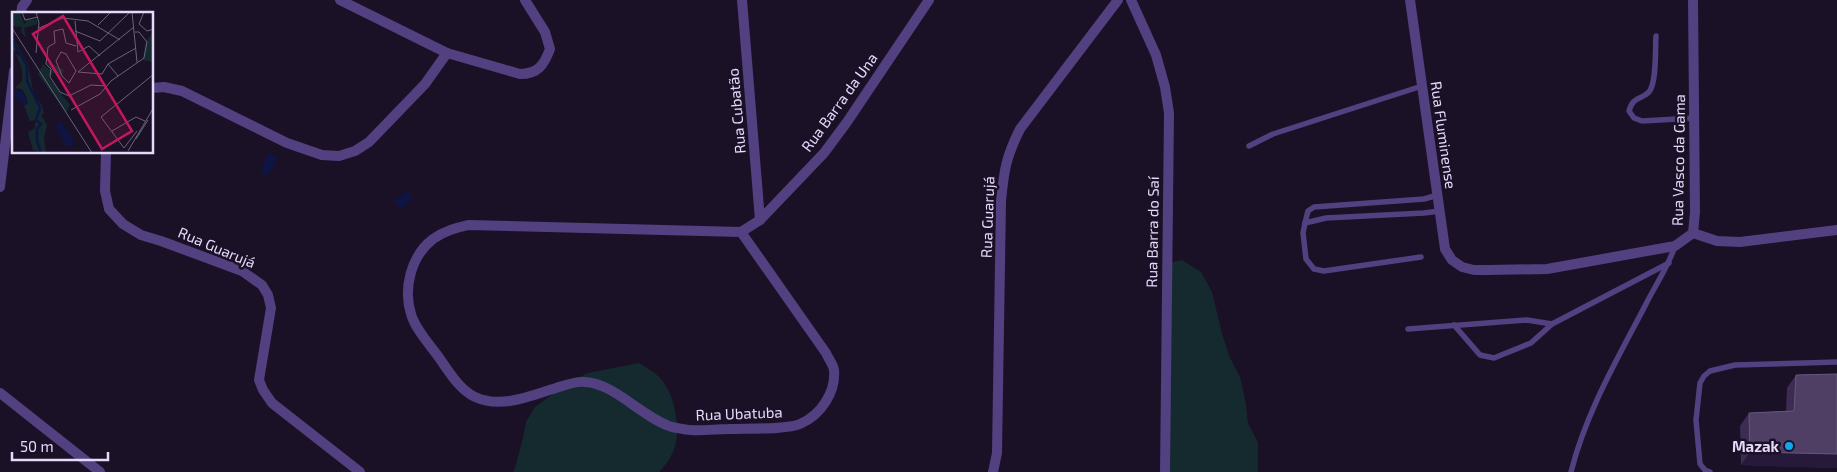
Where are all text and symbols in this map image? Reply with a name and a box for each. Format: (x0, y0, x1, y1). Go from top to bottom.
inset map (12, 12, 154, 154)
street label: Rua Barra da Una (797, 49, 881, 155)
street label: Rua Cubatão (723, 67, 749, 155)
street label: Rua Fluminense (1428, 80, 1460, 190)
street label: Rua Vasco da Gama (1668, 94, 1688, 226)
street label: Rua Barra do Saí (1142, 175, 1162, 288)
street label: Rua Guarujá (977, 176, 998, 258)
street label: Rua Guarujá (175, 223, 258, 272)
street label: Rua Ubatuba (695, 402, 783, 424)
scale bar (12, 430, 109, 462)
text: 50 m (20, 437, 54, 455)
place label: Mazak (1732, 437, 1780, 455)
marker: Mazak (1783, 440, 1795, 452)

